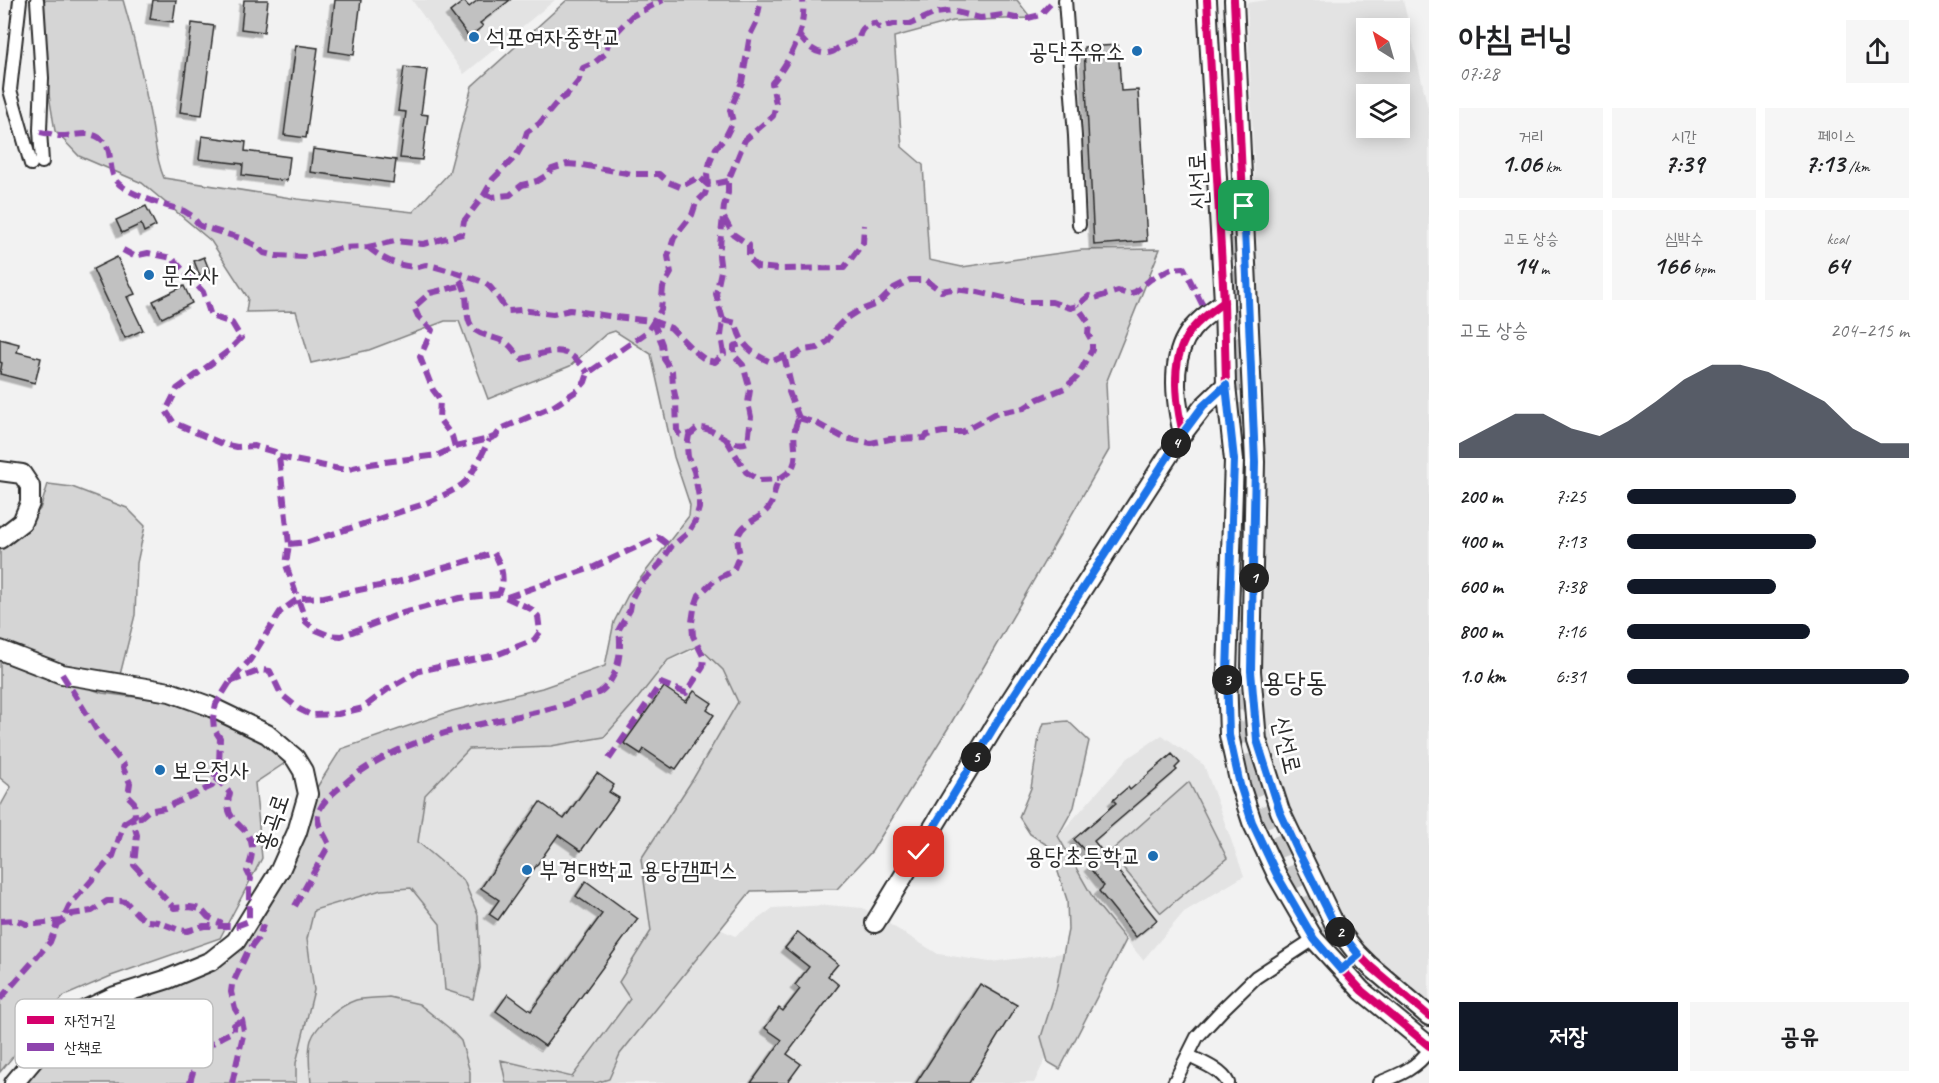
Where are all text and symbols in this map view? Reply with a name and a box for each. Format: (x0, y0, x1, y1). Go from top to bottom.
text: 아침 러닝 (1459, 17, 1573, 59)
north arrow (1356, 18, 1410, 72)
map controls (1356, 18, 1410, 138)
button: share (1846, 20, 1909, 83)
place label: 석포여자중학교 (486, 22, 621, 52)
marker: 석포여자중학교 (467, 30, 481, 44)
place label: 공단주유소 (1028, 36, 1125, 66)
marker: 공단주유소 (1130, 44, 1144, 58)
text: 07:28 (1459, 61, 1499, 86)
button: layers (1356, 84, 1410, 138)
text: 거리 (1518, 127, 1544, 147)
text: 시간 (1671, 127, 1697, 147)
text: 페이스 (1818, 127, 1856, 147)
text: 1.06 (1501, 147, 1542, 180)
text: 7:39 (1664, 147, 1704, 180)
text: 7:13 (1805, 147, 1845, 180)
street label: 신선로 (1182, 151, 1214, 211)
text: km (1542, 157, 1561, 177)
text: /km (1845, 157, 1869, 177)
pin (1218, 180, 1269, 231)
icon: arrive (1227, 189, 1260, 222)
text: 고도 상승 (1503, 229, 1559, 249)
text: 심박수 (1665, 229, 1703, 249)
text: kcal (1826, 229, 1848, 249)
text: 14 (1513, 249, 1536, 282)
text: 166 (1653, 249, 1689, 282)
text: 64 (1825, 249, 1849, 282)
text: m (1536, 259, 1549, 279)
text: bpm (1689, 259, 1715, 279)
place label: 문수사 (161, 260, 219, 290)
marker: 문수사 (142, 268, 156, 282)
text: 고도 상승 (1459, 318, 1528, 343)
text: 204–215 m (1830, 318, 1909, 343)
pin: 4 (1161, 428, 1191, 458)
text: 4 (1172, 433, 1180, 453)
text: 200 m (1459, 484, 1502, 509)
text: 7:25 (1555, 484, 1586, 509)
text: 400 m (1459, 529, 1502, 554)
text: 7:13 (1555, 529, 1586, 554)
pin: 1 (1239, 563, 1269, 593)
text: 1 (1250, 568, 1258, 588)
text: 600 m (1459, 574, 1503, 599)
text: 7:38 (1555, 574, 1586, 599)
text: 800 m (1459, 619, 1502, 644)
text: 7:16 (1555, 619, 1586, 644)
text: 1.0 km (1459, 664, 1506, 689)
text: 6:31 (1555, 664, 1586, 689)
pin: 3 (1212, 665, 1242, 695)
district label: 용당동 (1262, 665, 1328, 699)
text: 3 (1223, 670, 1231, 690)
street label: 신선로 (1266, 713, 1308, 777)
pin: 5 (961, 742, 991, 772)
text: 5 (973, 747, 979, 767)
place label: 보은정사 (172, 755, 249, 785)
marker: 보은정사 (153, 763, 167, 777)
street label: 홍곡로 (248, 790, 296, 854)
pin (893, 826, 944, 877)
icon: check (902, 835, 935, 868)
place label: 용당초등학교 (1025, 841, 1141, 871)
marker: 용당초등학교 (1146, 849, 1160, 863)
place label: 부경대학교 용당캠퍼스 (539, 855, 738, 885)
marker: 부경대학교 용당캠퍼스 (520, 863, 534, 877)
pin: 2 (1325, 917, 1355, 947)
text: 2 (1336, 922, 1344, 942)
legend (15, 999, 213, 1068)
button: 저장 (1459, 1002, 1678, 1071)
button: 공유 (1690, 1002, 1909, 1071)
text: 자전거길 (64, 1011, 116, 1031)
text: 산책로 (64, 1038, 103, 1058)

